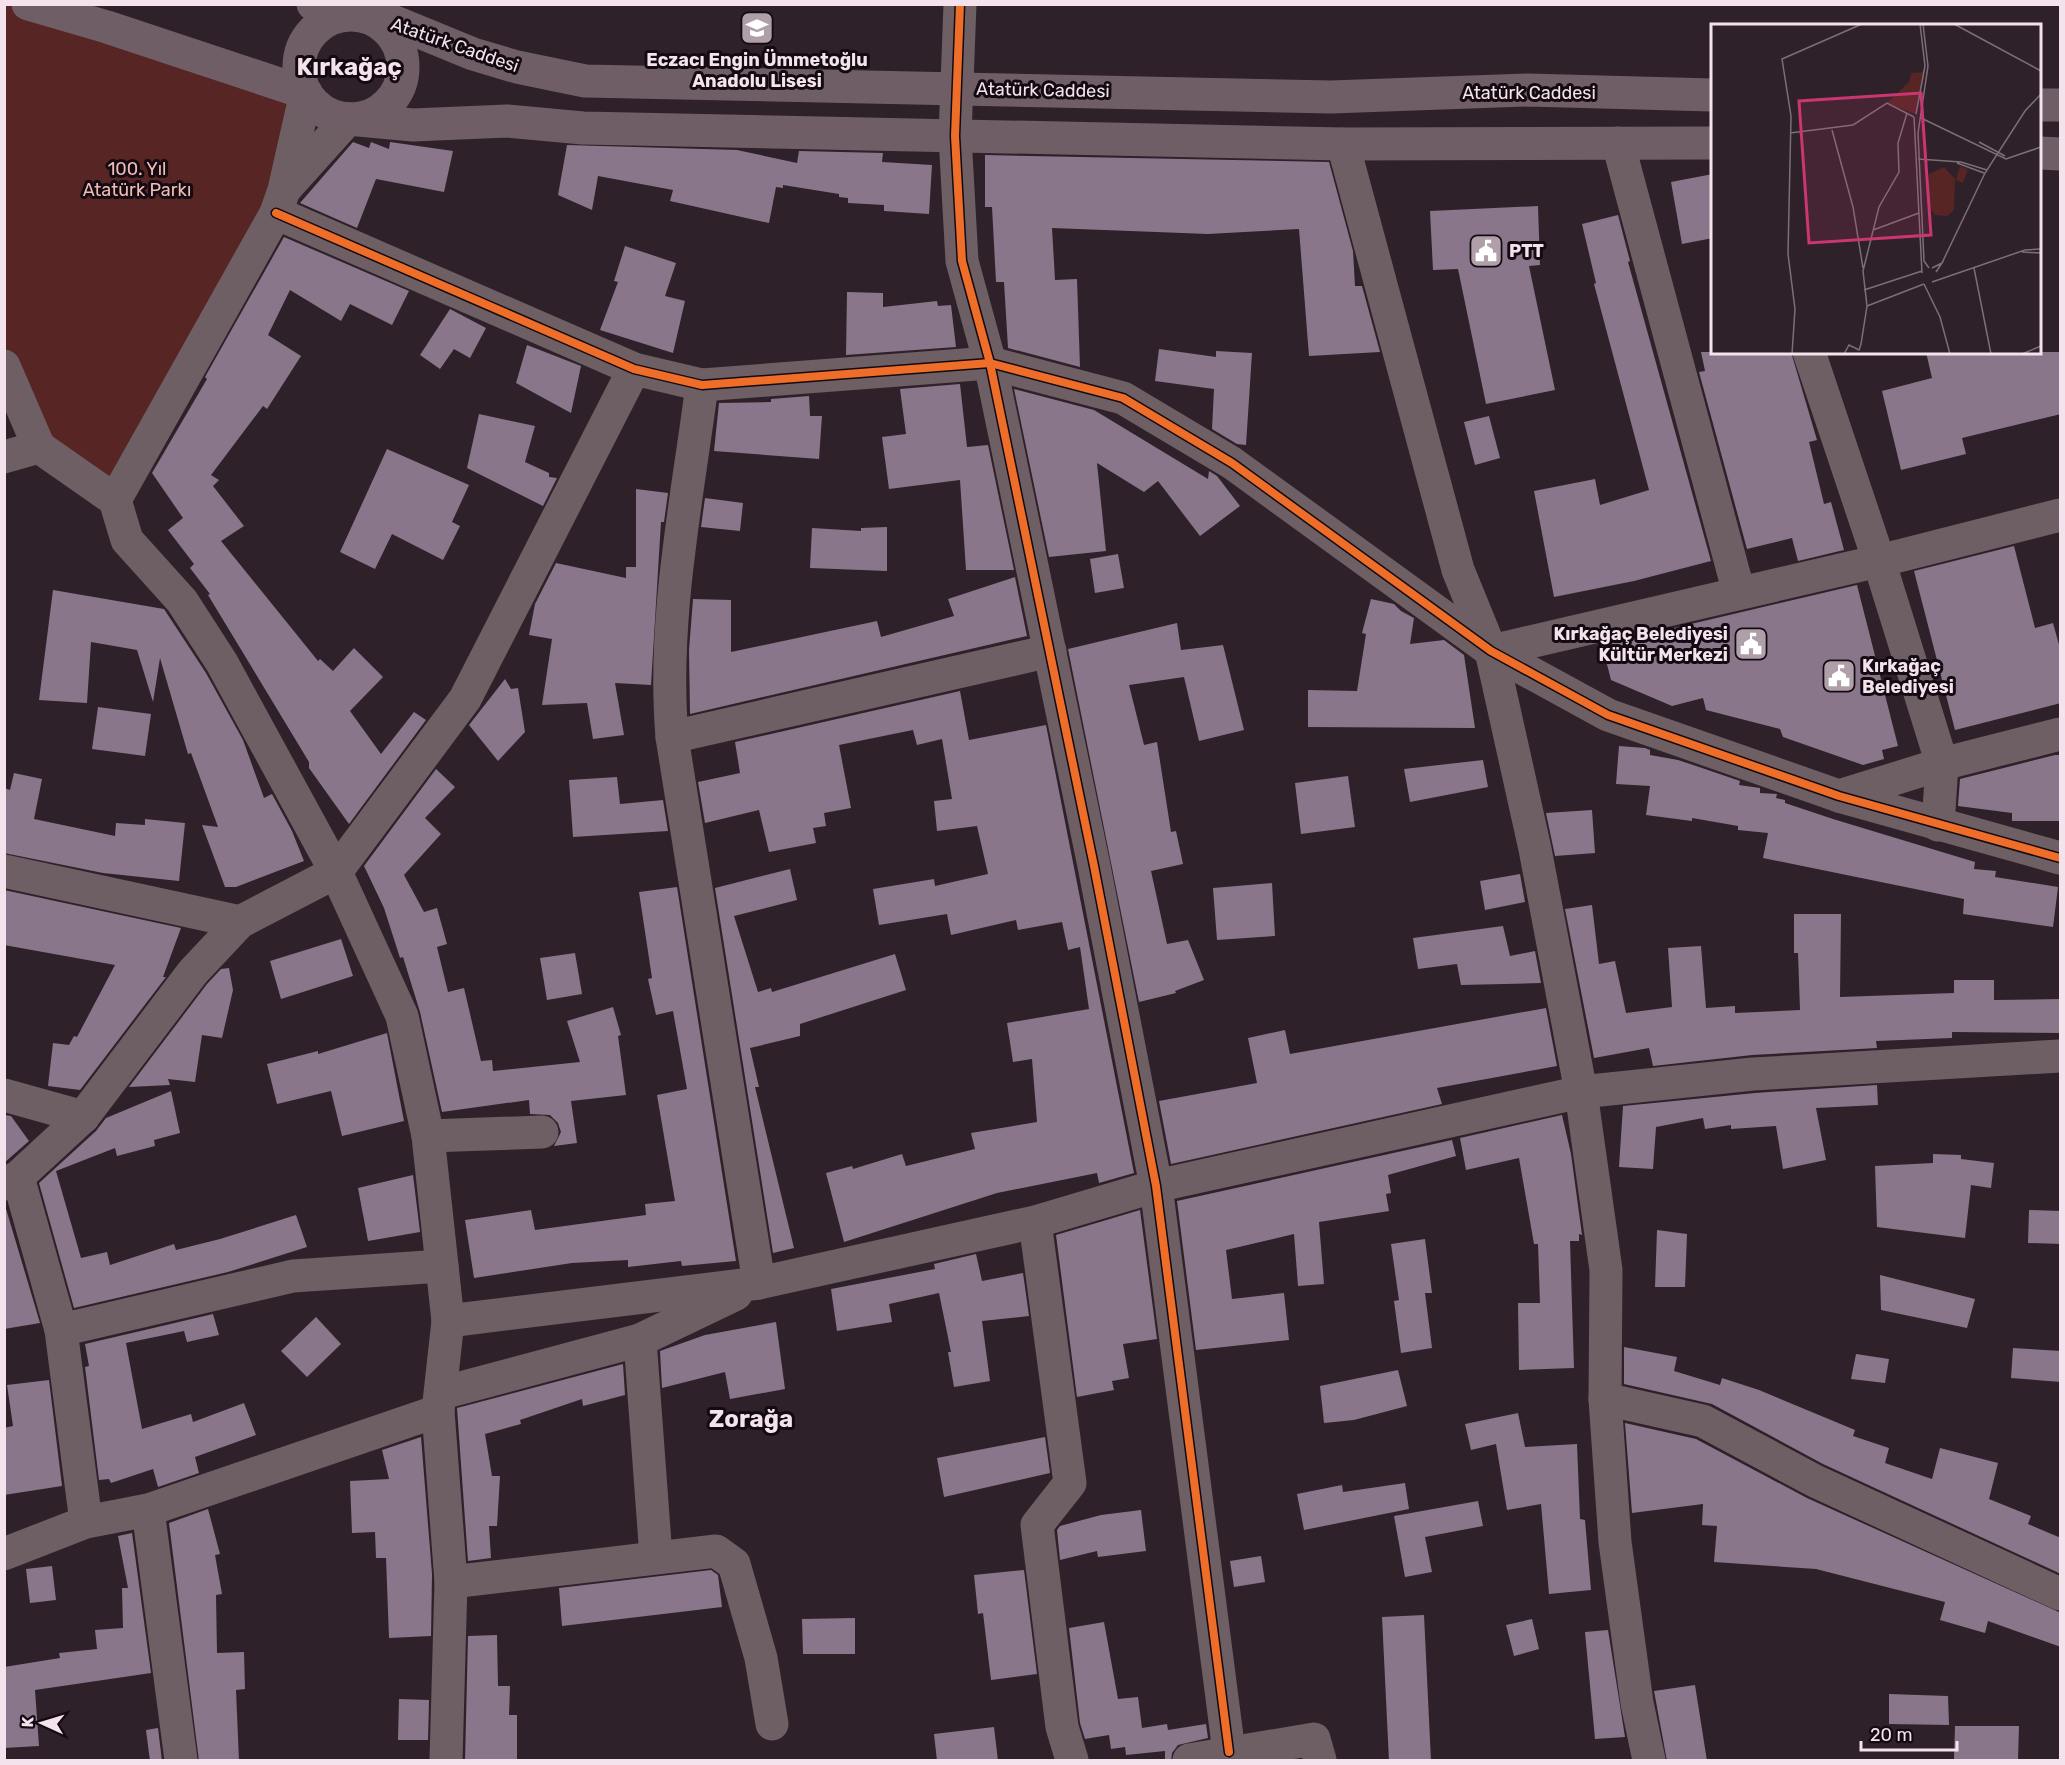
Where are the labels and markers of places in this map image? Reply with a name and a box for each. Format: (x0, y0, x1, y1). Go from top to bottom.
school or university icon: Eczacı Engin Ümmetoğlu Anadolu Lisesi (739, 10, 775, 46)
place label: Eczacı Engin Ümmetoğlu Anadolu Lisesi (646, 49, 868, 92)
public building icon: PTT (1468, 233, 1504, 269)
place label: PTT (1509, 240, 1544, 262)
place label: Kırkağaç Belediyesi Kültür Merkezi (1553, 623, 1728, 666)
public building icon: Kırkağaç Belediyesi Kültür Merkezi (1733, 626, 1769, 662)
place label: Kırkağaç Belediyesi (1862, 655, 1954, 698)
public building icon: Kırkağaç Belediyesi (1821, 658, 1857, 694)

